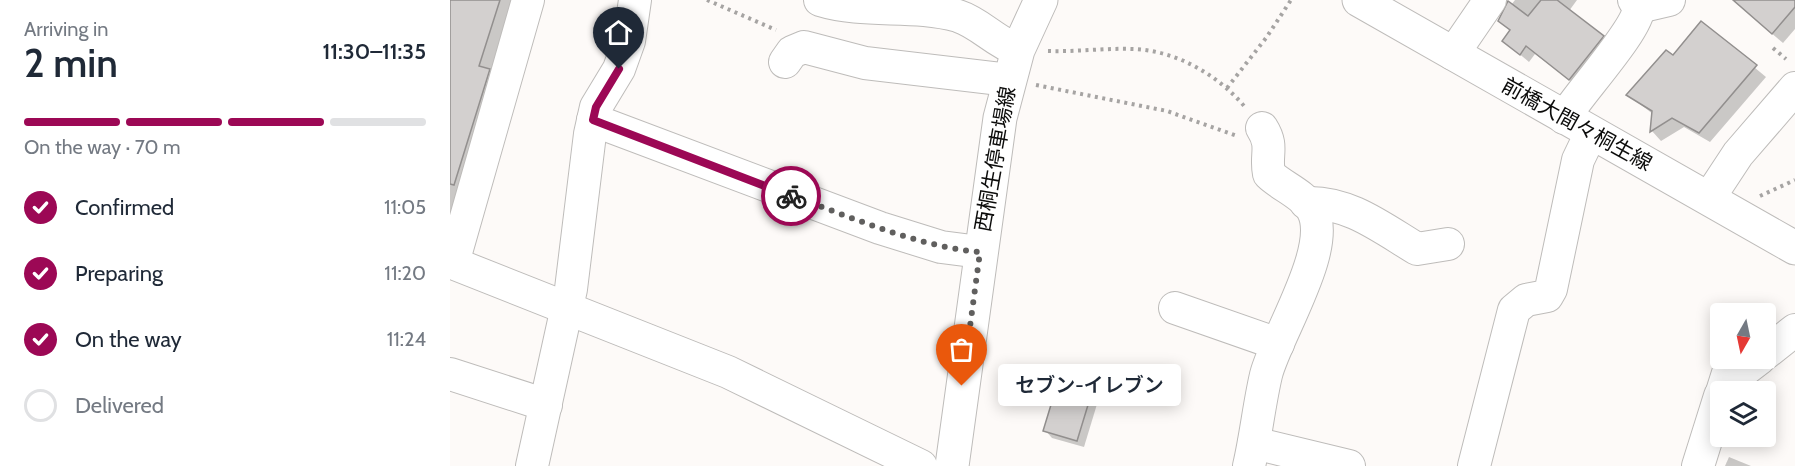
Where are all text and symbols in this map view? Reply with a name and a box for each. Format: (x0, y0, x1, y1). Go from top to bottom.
pin (593, 7, 644, 69)
icon: home (602, 16, 635, 49)
text: Arriving in (24, 17, 108, 41)
text: 11:30–11:35 (323, 38, 426, 65)
text: 2 min (24, 39, 118, 87)
street label: 前橋大間々桐生線 (1497, 72, 1657, 176)
street label: 西桐生停車場線 (970, 84, 1020, 234)
text: On the way · 70 m (24, 135, 181, 159)
courier (761, 166, 821, 226)
icon: bike (775, 180, 808, 213)
icon: check (24, 191, 57, 224)
text: Confirmed (75, 194, 174, 221)
text: 11:05 (384, 195, 426, 219)
icon: check (24, 257, 57, 290)
text: Preparing (75, 260, 163, 287)
text: 11:20 (384, 261, 426, 285)
north arrow (1710, 303, 1776, 369)
map controls (1710, 303, 1776, 447)
icon: check (24, 323, 57, 356)
pin (936, 324, 987, 386)
text: On the way (75, 326, 182, 353)
text: 11:24 (387, 327, 426, 351)
icon: bag (945, 333, 978, 366)
callout: セブン-イレブン (998, 365, 1181, 407)
text: セブン-イレブン (1015, 373, 1164, 397)
button: layers (1710, 381, 1776, 447)
text: Delivered (75, 392, 164, 419)

